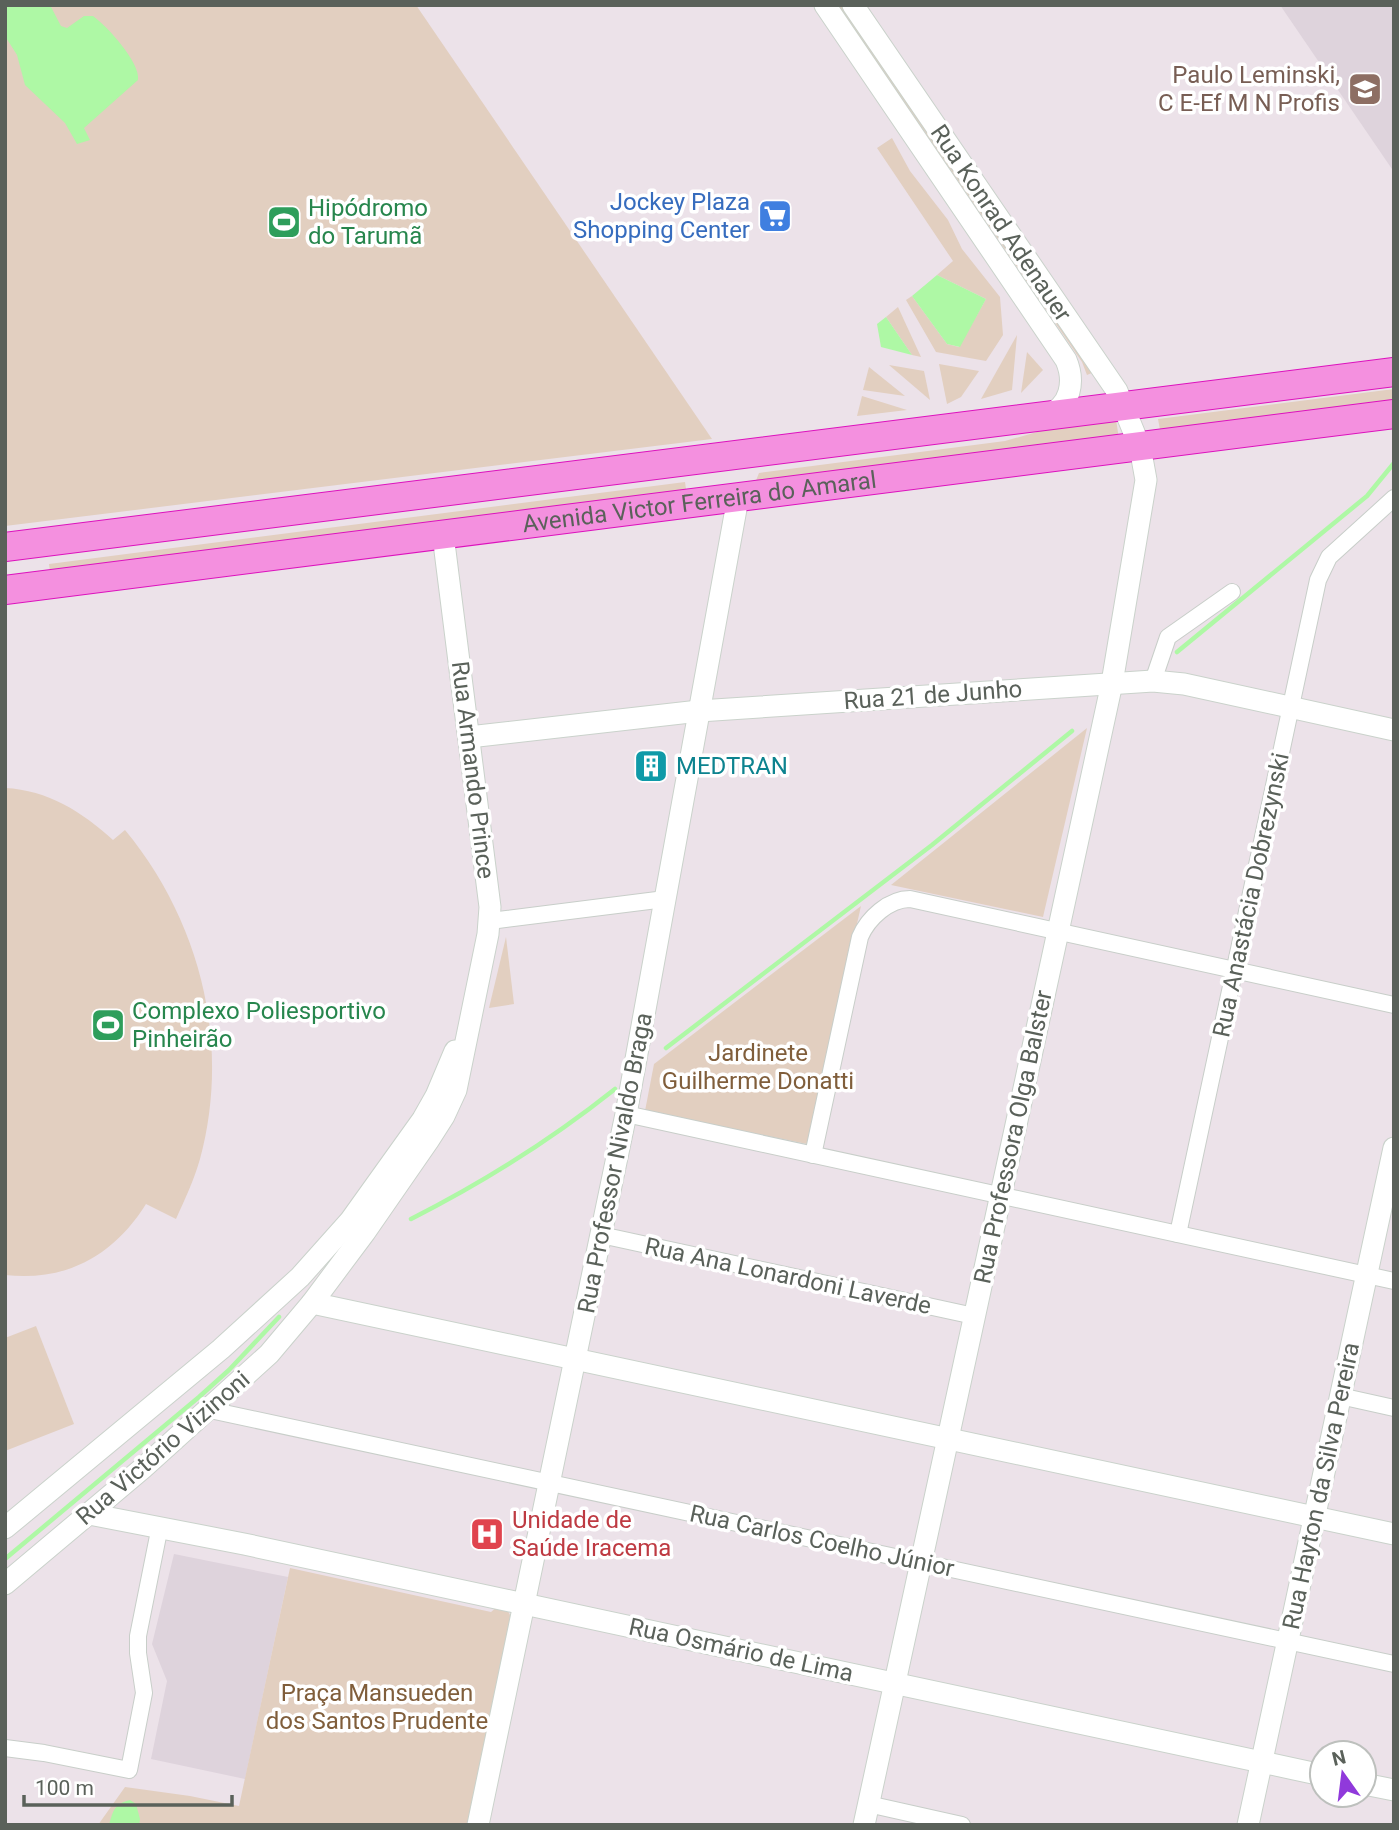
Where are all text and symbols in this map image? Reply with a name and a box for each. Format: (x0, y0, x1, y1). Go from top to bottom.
place label: Paulo Leminski, C E-Ef M N Profis (1158, 61, 1340, 117)
school or university icon: Paulo Leminski, C E-Ef M N Profis (1346, 70, 1384, 108)
street label: Rua Konrad Adenauer (925, 119, 1077, 327)
place label: Jockey Plaza Shopping Center (573, 188, 750, 244)
place label: Hipódromo do Tarumã (308, 194, 428, 250)
supermarket icon: Jockey Plaza Shopping Center (756, 197, 794, 235)
sports icon: Hipódromo do Tarumã (265, 203, 303, 241)
street label: Avenida Victor Ferreira do Amaral (521, 466, 878, 538)
street label: Rua Armando Prince (446, 660, 500, 880)
street label: Rua 21 de Junho (843, 675, 1023, 715)
building icon: MEDTRAN (632, 747, 670, 785)
street label: Rua Anastácia Dobrezynski (1207, 750, 1295, 1040)
place label: MEDTRAN (676, 752, 788, 780)
street label: Rua Professora Olga Balster (968, 988, 1058, 1286)
place label: Complexo Poliesportivo Pinheirão (132, 997, 386, 1053)
sports icon: Complexo Poliesportivo Pinheirão (89, 1006, 127, 1044)
street label: Rua Professor Nivaldo Braga (572, 1010, 658, 1316)
park label: Jardinete Guilherme Donatti (662, 1039, 854, 1095)
street label: Rua Ana Lonardoni Laverde (642, 1232, 934, 1320)
street label: Rua Hayton da Silva Pereira (1277, 1340, 1365, 1632)
street label: Rua Victório Vizinoni (71, 1365, 255, 1531)
street label: Rua Carlos Coelho Júnior (687, 1499, 957, 1583)
place label: Unidade de Saúde Iracema (512, 1506, 671, 1562)
hospital icon: Unidade de Saúde Iracema (468, 1515, 506, 1553)
street label: Rua Osmário de Lima (626, 1613, 856, 1687)
park label: Praça Mansueden dos Santos Prudente (266, 1679, 488, 1735)
north arrow (1308, 1739, 1378, 1809)
text: N (1330, 1745, 1348, 1771)
scale bar (24, 1764, 233, 1808)
text: 100 m (35, 1776, 94, 1800)

